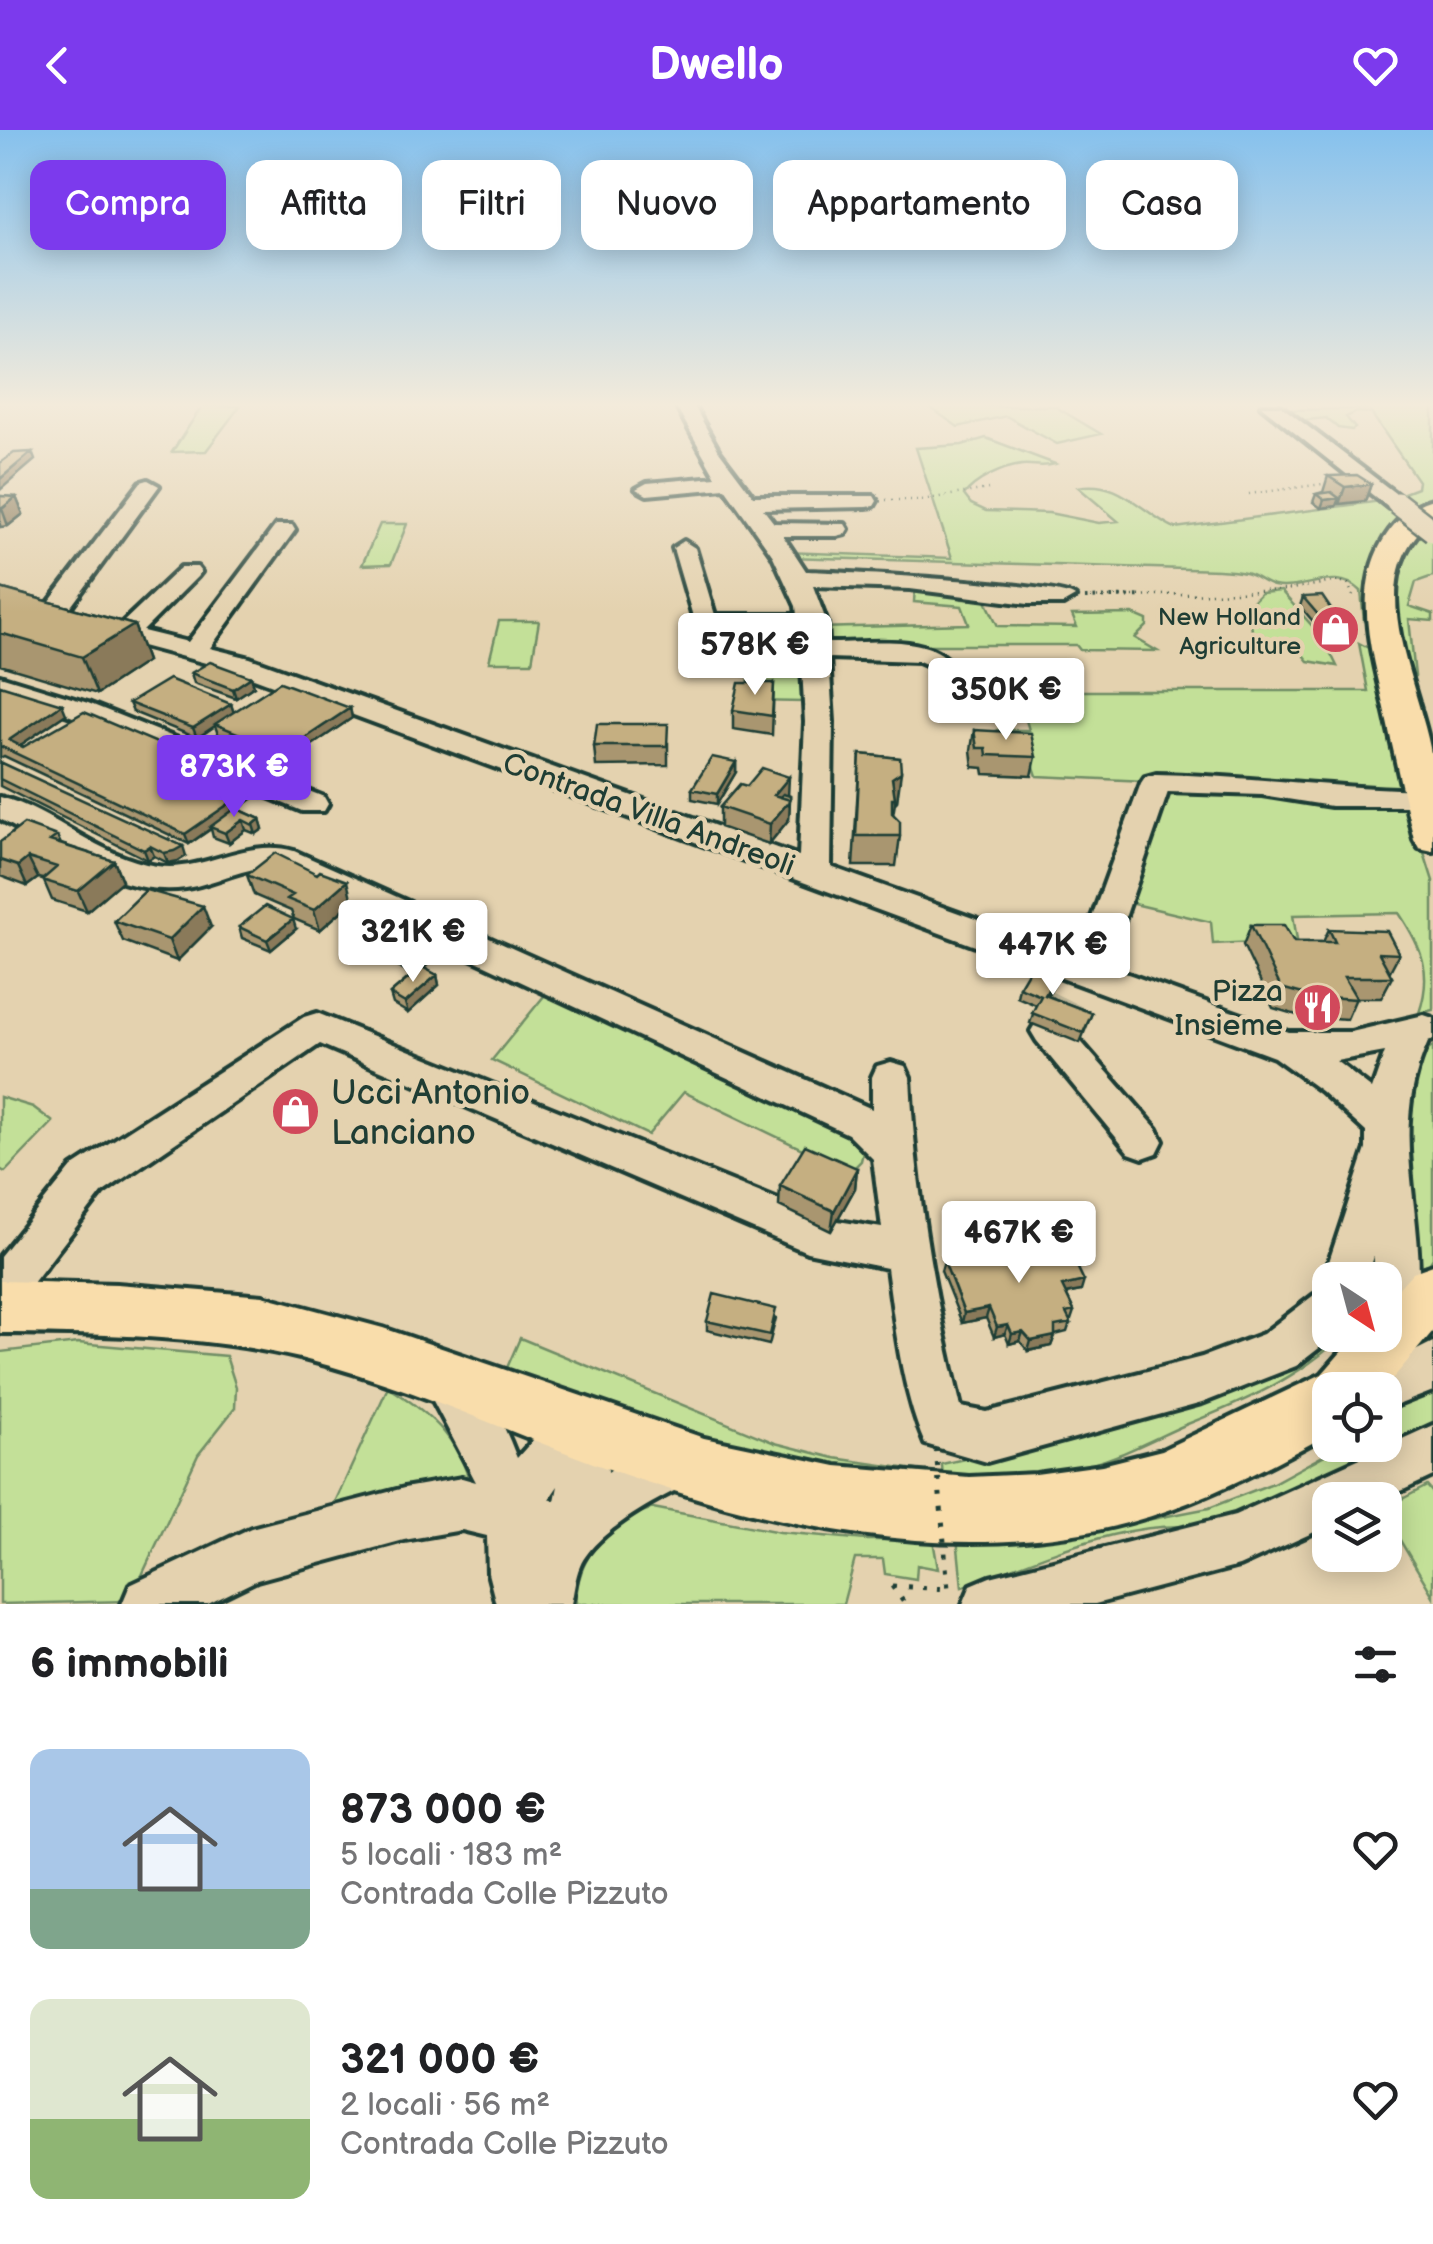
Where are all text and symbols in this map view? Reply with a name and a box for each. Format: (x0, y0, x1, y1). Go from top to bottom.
icon: back (30, 38, 85, 93)
text: Dwello (649, 38, 784, 93)
icon: heart (1348, 38, 1403, 93)
chip: Compra (30, 160, 226, 250)
chip: Affitta (246, 160, 402, 250)
chip: Filtri (422, 160, 561, 250)
chip: Nuovo (581, 160, 753, 250)
chip: Appartamento (773, 160, 1066, 250)
chip: Casa (1086, 160, 1238, 250)
place label: New Holland Agriculture (1158, 602, 1301, 662)
shop icon: New Holland Agriculture (1310, 604, 1362, 656)
pin: 578K € (674, 613, 836, 698)
text: 578K € (700, 626, 810, 665)
pin: 350K € (925, 658, 1087, 743)
text: 350K € (950, 671, 1062, 710)
pin: 873K € (153, 735, 315, 820)
street label: Contrada Villa Andreoli (498, 745, 800, 885)
text: 873K € (179, 748, 289, 787)
pin: 321K € (332, 900, 494, 985)
text: 321K € (360, 913, 466, 952)
pin: 447K € (972, 913, 1134, 998)
text: 447K € (998, 926, 1108, 965)
place label: Pizza Insieme (1175, 974, 1283, 1044)
restaurant icon: Pizza Insieme (1292, 982, 1344, 1034)
place label: Ucci Antonio Lanciano (331, 1072, 530, 1155)
shop icon: Ucci Antonio Lanciano (270, 1086, 322, 1138)
pin: 467K € (938, 1201, 1100, 1286)
text: 467K € (964, 1214, 1074, 1253)
north arrow (1312, 1262, 1402, 1352)
map controls (1312, 1262, 1402, 1572)
button: locate (1312, 1372, 1402, 1462)
button: layers (1312, 1482, 1402, 1572)
icon: filters (1348, 1637, 1403, 1692)
text: 6 immobili (30, 1639, 229, 1690)
text: 873 000 € (340, 1785, 546, 1836)
icon: home (110, 1789, 230, 1909)
icon: heart (1348, 1822, 1403, 1877)
text: 5 locali · 183 m² (340, 1836, 562, 1875)
text: Contrada Colle Pizzuto (340, 1875, 669, 1914)
text: 321 000 € (340, 2035, 539, 2086)
icon: home (110, 2039, 230, 2159)
icon: heart (1348, 2072, 1403, 2127)
text: 2 locali · 56 m² (340, 2086, 550, 2125)
text: Contrada Colle Pizzuto (340, 2125, 669, 2164)

